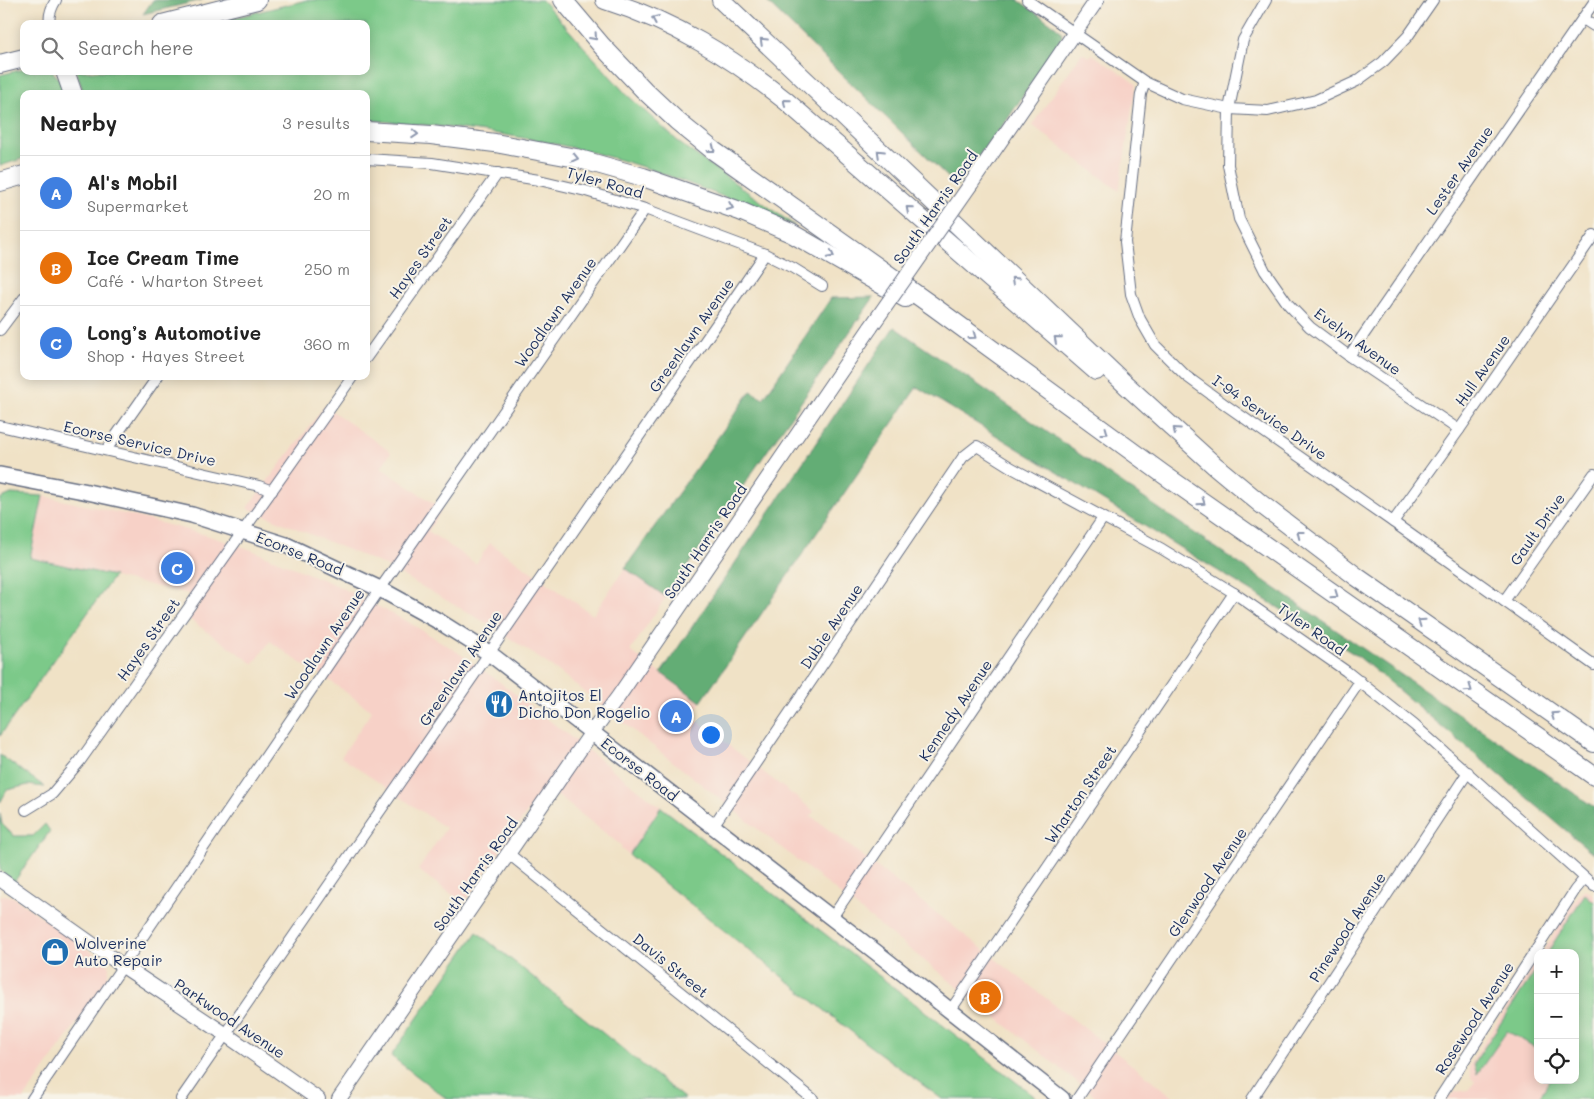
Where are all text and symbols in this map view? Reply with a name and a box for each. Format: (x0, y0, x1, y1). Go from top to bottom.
one-way arrow (651, 14, 660, 25)
search box (20, 20, 370, 75)
one-way arrow (588, 32, 597, 41)
icon: search (38, 34, 66, 62)
text: Search here (78, 35, 194, 60)
one-way arrow (760, 38, 769, 47)
one-way arrow (783, 98, 792, 107)
text: Nearby (40, 109, 117, 136)
text: 3 results (282, 112, 350, 133)
street label: Lester Avenue (1421, 121, 1497, 219)
one-way arrow (411, 129, 419, 140)
one-way arrow (706, 143, 715, 151)
street label: South Harris Road (888, 146, 982, 268)
one-way arrow (877, 150, 886, 159)
one-way arrow (571, 152, 580, 163)
street label: Tyler Road (564, 162, 646, 202)
text: Al's Mobil (87, 170, 177, 195)
text: A (50, 183, 62, 204)
text: 20 m (313, 183, 350, 204)
text: Supermarket (87, 195, 189, 216)
one-way arrow (725, 201, 734, 212)
one-way arrow (905, 206, 914, 215)
street label: Hayes Street (384, 212, 456, 302)
text: Ice Cream Time (87, 245, 239, 270)
one-way arrow (826, 249, 835, 259)
street label: Woodlawn Avenue (509, 253, 601, 371)
text: B (51, 258, 61, 279)
text: 250 m (304, 258, 350, 279)
text: Café · Wharton Street (87, 270, 264, 291)
street label: Greenlawn Avenue (644, 274, 738, 396)
one-way arrow (1011, 277, 1020, 286)
street label: Evelyn Avenue (1311, 303, 1405, 379)
text: Long’s Automotive (87, 320, 261, 345)
one-way arrow (967, 330, 977, 339)
street label: Hull Avenue (1450, 330, 1514, 410)
text: C (50, 333, 62, 354)
text: 360 m (303, 333, 350, 354)
one-way arrow (1054, 336, 1063, 345)
text: Shop · Hayes Street (87, 345, 245, 366)
street label: I-94 Service Drive (1209, 370, 1331, 464)
street label: Ecorse Service Drive (62, 416, 218, 470)
one-way arrow (1099, 426, 1109, 435)
one-way arrow (1172, 427, 1181, 436)
street label: South Harris Road (659, 480, 751, 602)
street label: Gault Drive (1505, 489, 1569, 569)
one-way arrow (1197, 496, 1206, 505)
street label: Ecorse Road (253, 526, 347, 580)
one-way arrow (1297, 532, 1306, 540)
pin: C (161, 549, 193, 587)
street label: Dubie Avenue (795, 580, 867, 672)
street label: Woodlawn Avenue (279, 584, 369, 704)
one-way arrow (1330, 589, 1339, 598)
street label: Hayes Street (112, 594, 184, 684)
street label: Tyler Road (1274, 598, 1350, 660)
street label: Greenlawn Avenue (414, 606, 506, 730)
one-way arrow (1417, 619, 1427, 628)
street label: Kennedy Avenue (914, 655, 996, 765)
one-way arrow (1463, 683, 1472, 692)
place label: Antojitos El Dicho Don Rogelio (518, 685, 650, 722)
restaurant icon: Antojitos El Dicho Don Rogelio (484, 689, 514, 719)
pin: A (660, 697, 692, 735)
one-way arrow (1550, 712, 1560, 721)
your location (698, 722, 724, 748)
street label: Ecorse Road (597, 733, 683, 805)
street label: Wharton Street (1040, 741, 1120, 847)
street label: South Harris Road (428, 813, 522, 935)
street label: Glenwood Avenue (1163, 823, 1251, 941)
street label: Pinewood Avenue (1304, 868, 1390, 986)
street label: Davis Street (629, 928, 713, 1002)
place label: Wolverine Auto Repair (74, 933, 163, 970)
shop icon: Wolverine Auto Repair (40, 937, 70, 967)
map controls (1534, 949, 1579, 1084)
button: + (1534, 949, 1579, 994)
street label: Rosewood Avenue (1430, 958, 1518, 1078)
street label: Parkwood Avenue (171, 973, 289, 1063)
pin: B (969, 978, 1001, 1016)
button: − (1534, 994, 1579, 1039)
button: locate (1534, 1039, 1579, 1084)

